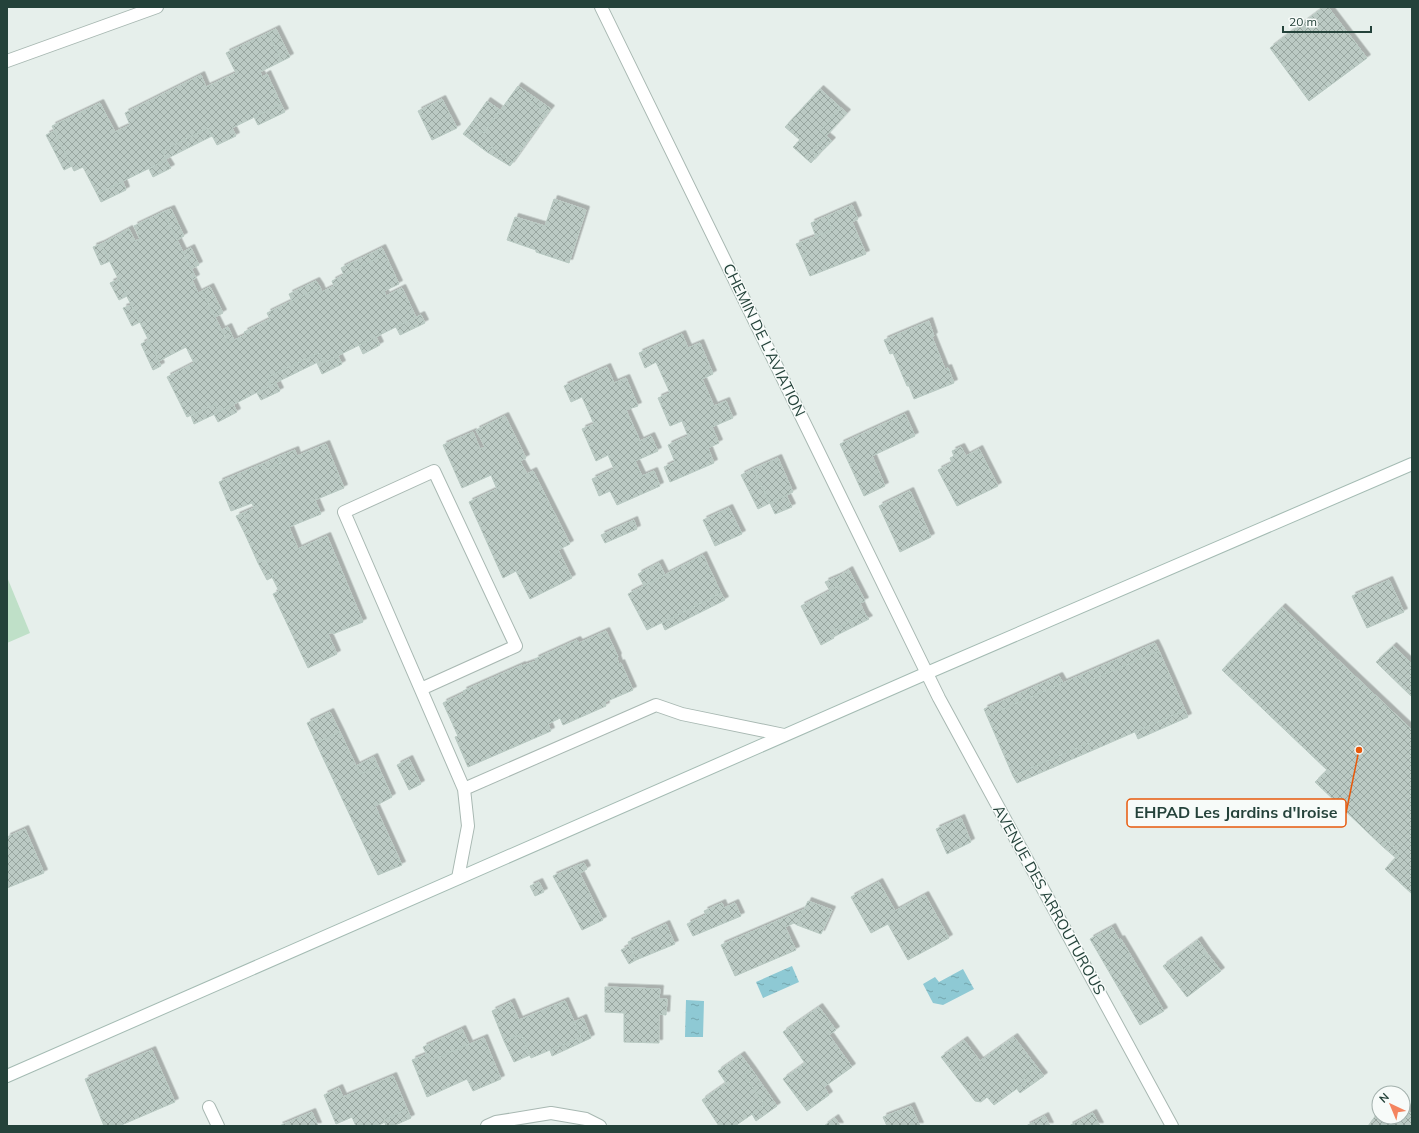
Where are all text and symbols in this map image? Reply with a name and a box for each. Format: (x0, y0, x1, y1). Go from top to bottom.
scale bar (1283, 8, 1371, 34)
text: 20 m (1289, 14, 1317, 29)
street label: CHEMIN DE L'AVIATION (719, 260, 810, 419)
callout: EHPAD Les Jardins d'Iroise (1127, 799, 1346, 827)
street label: AVENUE DES ARROUTUROUS (989, 802, 1110, 998)
text: EHPAD Les Jardins d'Iroise (1135, 802, 1338, 822)
north arrow (1371, 1085, 1411, 1125)
text: N (1376, 1090, 1392, 1106)

